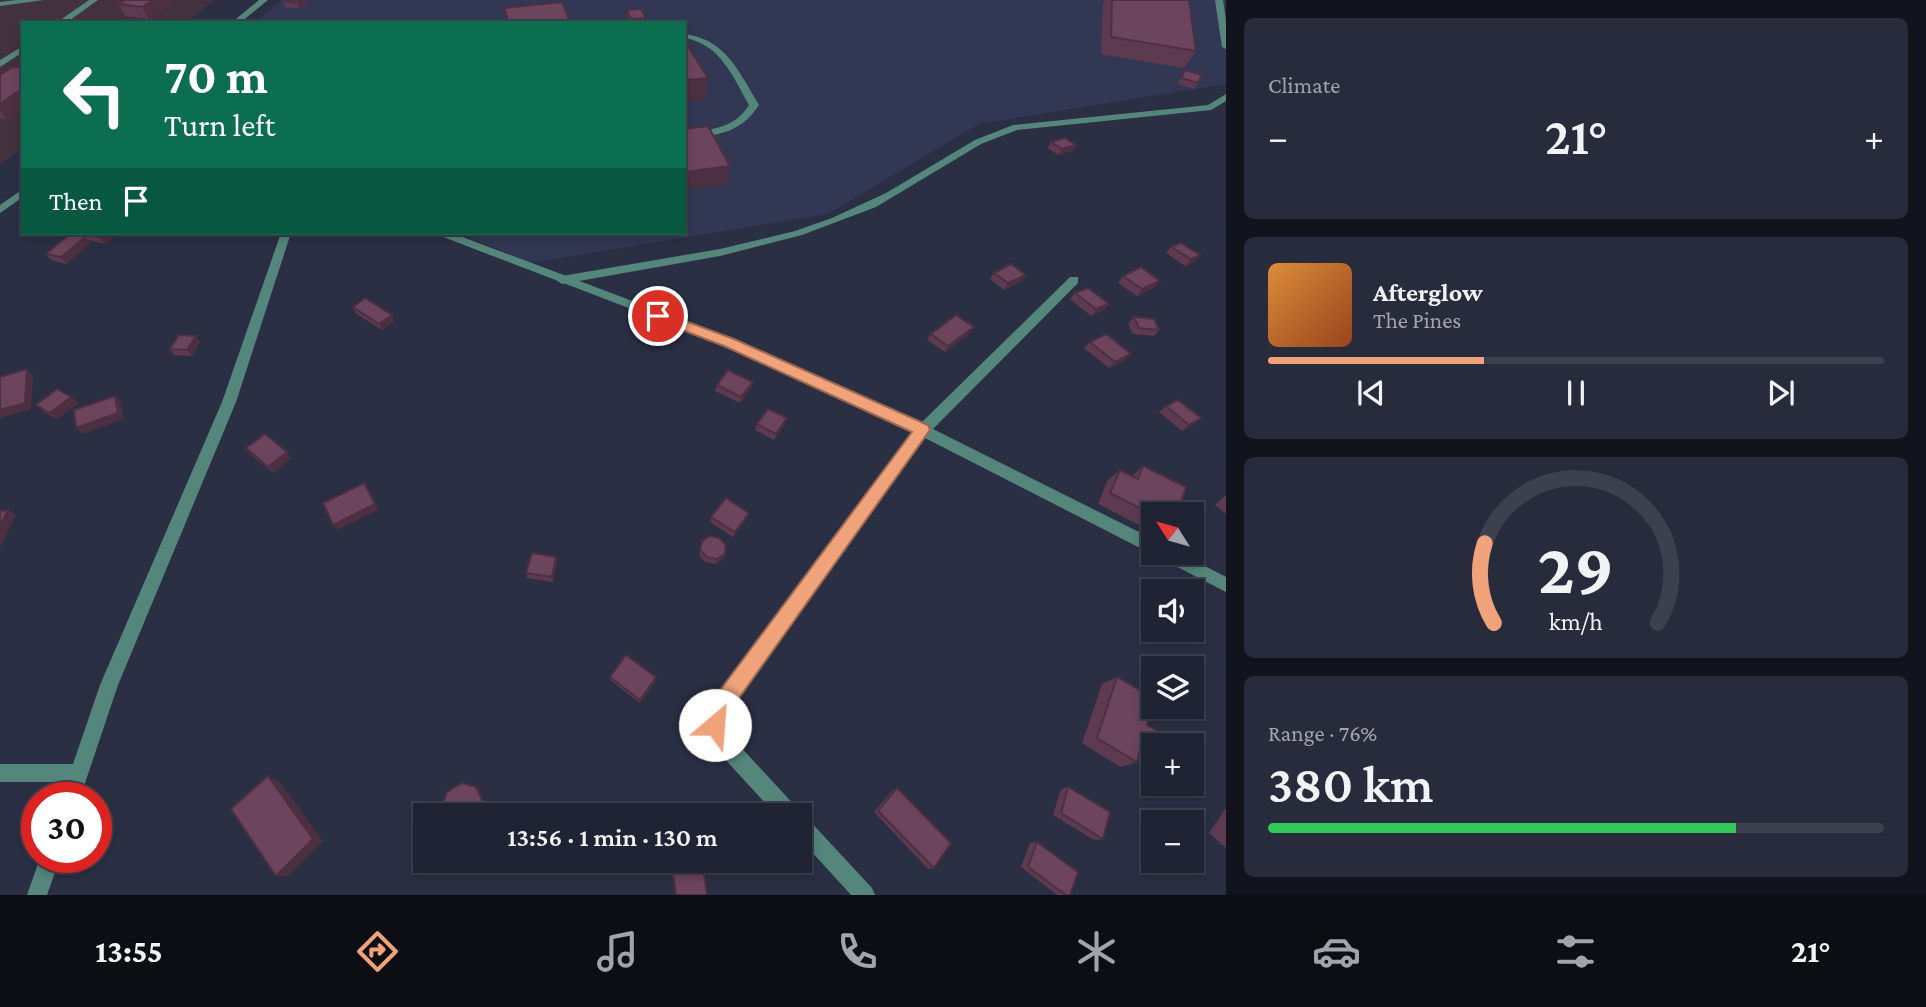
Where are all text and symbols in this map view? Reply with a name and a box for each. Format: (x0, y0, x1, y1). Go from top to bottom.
icon: left (49, 49, 140, 140)
text: 70 m (164, 49, 268, 104)
text: Climate (1268, 72, 1340, 98)
text: Turn left (164, 107, 275, 143)
text: 21° (1545, 107, 1607, 165)
text: − (1268, 116, 1288, 158)
text: + (1864, 116, 1884, 158)
icon: arrive (117, 182, 155, 220)
text: Then (49, 187, 103, 216)
text: Afterglow (1373, 278, 1483, 307)
pin (628, 286, 688, 346)
icon: arrive (639, 297, 677, 335)
text: The Pines (1373, 307, 1461, 333)
icon: previous (1352, 374, 1390, 412)
icon: pause (1557, 374, 1595, 412)
icon: next (1762, 374, 1800, 412)
north arrow (1141, 502, 1204, 565)
map controls (1141, 502, 1204, 873)
text: 29 (1538, 529, 1614, 610)
button: sound (1141, 579, 1204, 642)
text: km/h (1549, 608, 1603, 635)
button: layers (1141, 656, 1204, 719)
position arrow (678, 688, 752, 762)
text: Range · 76% (1268, 720, 1377, 746)
button: + (1141, 733, 1204, 796)
text: 380 km (1268, 755, 1433, 813)
speed limit sign: 30 (21, 782, 112, 873)
button: − (1141, 810, 1204, 873)
text: 13:56 · 1 min · 130 m (507, 823, 718, 852)
icon: directions (353, 927, 402, 976)
icon: music (593, 927, 642, 976)
icon: phone (833, 927, 882, 976)
icon: climate (1072, 927, 1121, 976)
icon: car (1312, 927, 1361, 976)
icon: filters (1551, 927, 1600, 976)
text: 13:55 (95, 933, 163, 969)
text: 21° (1791, 933, 1831, 969)

